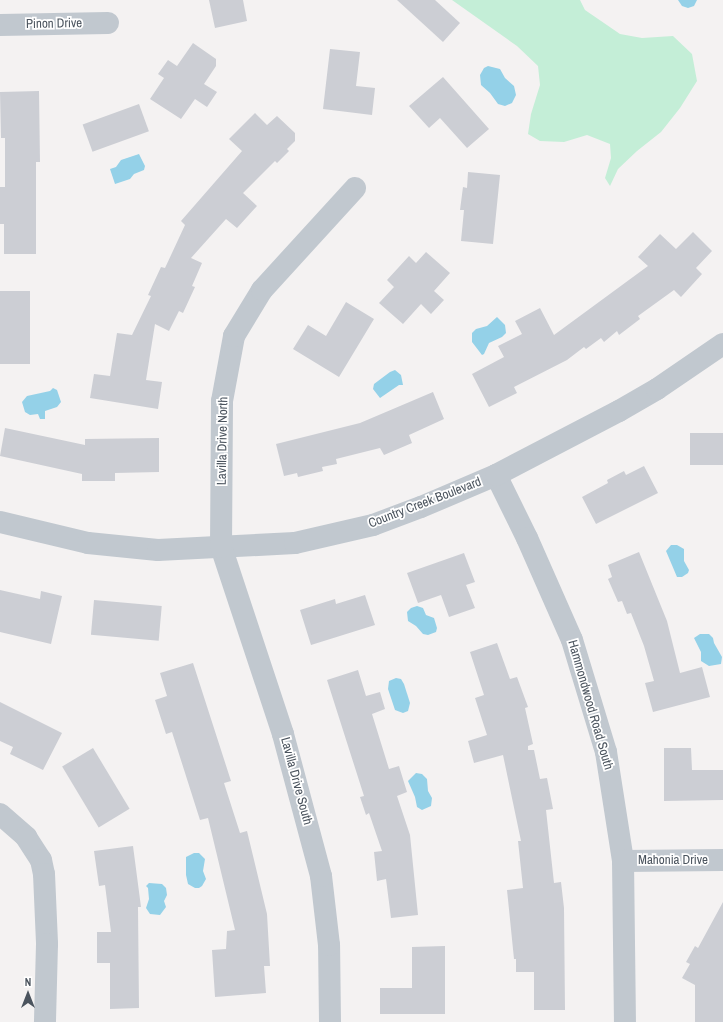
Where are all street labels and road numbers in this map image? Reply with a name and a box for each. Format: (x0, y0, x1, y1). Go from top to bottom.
street label: Pinon Drive (26, 16, 82, 32)
street label: Lavilla Drive North (214, 397, 232, 485)
street label: Country Creek Boulevard (366, 474, 484, 532)
street label: Hammondwood Road South (564, 638, 616, 772)
street label: Lavilla Drive South (277, 735, 315, 827)
street label: Mahonia Drive (638, 852, 708, 868)

